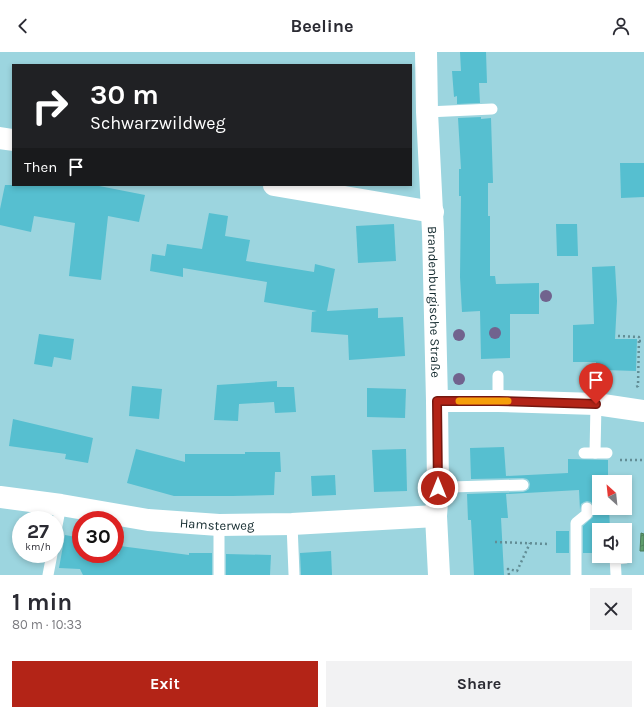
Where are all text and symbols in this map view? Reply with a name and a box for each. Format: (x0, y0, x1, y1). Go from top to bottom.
icon: back (12, 15, 34, 37)
text: Beeline (291, 15, 353, 37)
icon: person (610, 15, 632, 37)
text: 30 m (90, 78, 159, 111)
icon: right (24, 80, 76, 132)
text: Schwarzwildweg (90, 112, 226, 134)
icon: arrive (65, 156, 87, 178)
text: Then (24, 158, 57, 176)
street label: Brandenburgische Straße (425, 226, 444, 378)
pin (579, 363, 613, 404)
icon: arrive (585, 369, 607, 391)
position arrow (417, 467, 459, 509)
north arrow (592, 475, 632, 515)
map controls (592, 475, 632, 563)
speed limit sign: 30 (72, 511, 124, 563)
street label: Hamsterweg (179, 515, 255, 533)
text: 27 (27, 520, 49, 543)
button: sound (592, 523, 632, 563)
text: km/h (25, 541, 51, 553)
text: 1 min (12, 588, 72, 616)
button: close (590, 588, 632, 630)
text: 80 m · 10:33 (12, 617, 82, 632)
button: Exit (12, 661, 318, 707)
button: Share (326, 661, 632, 707)

